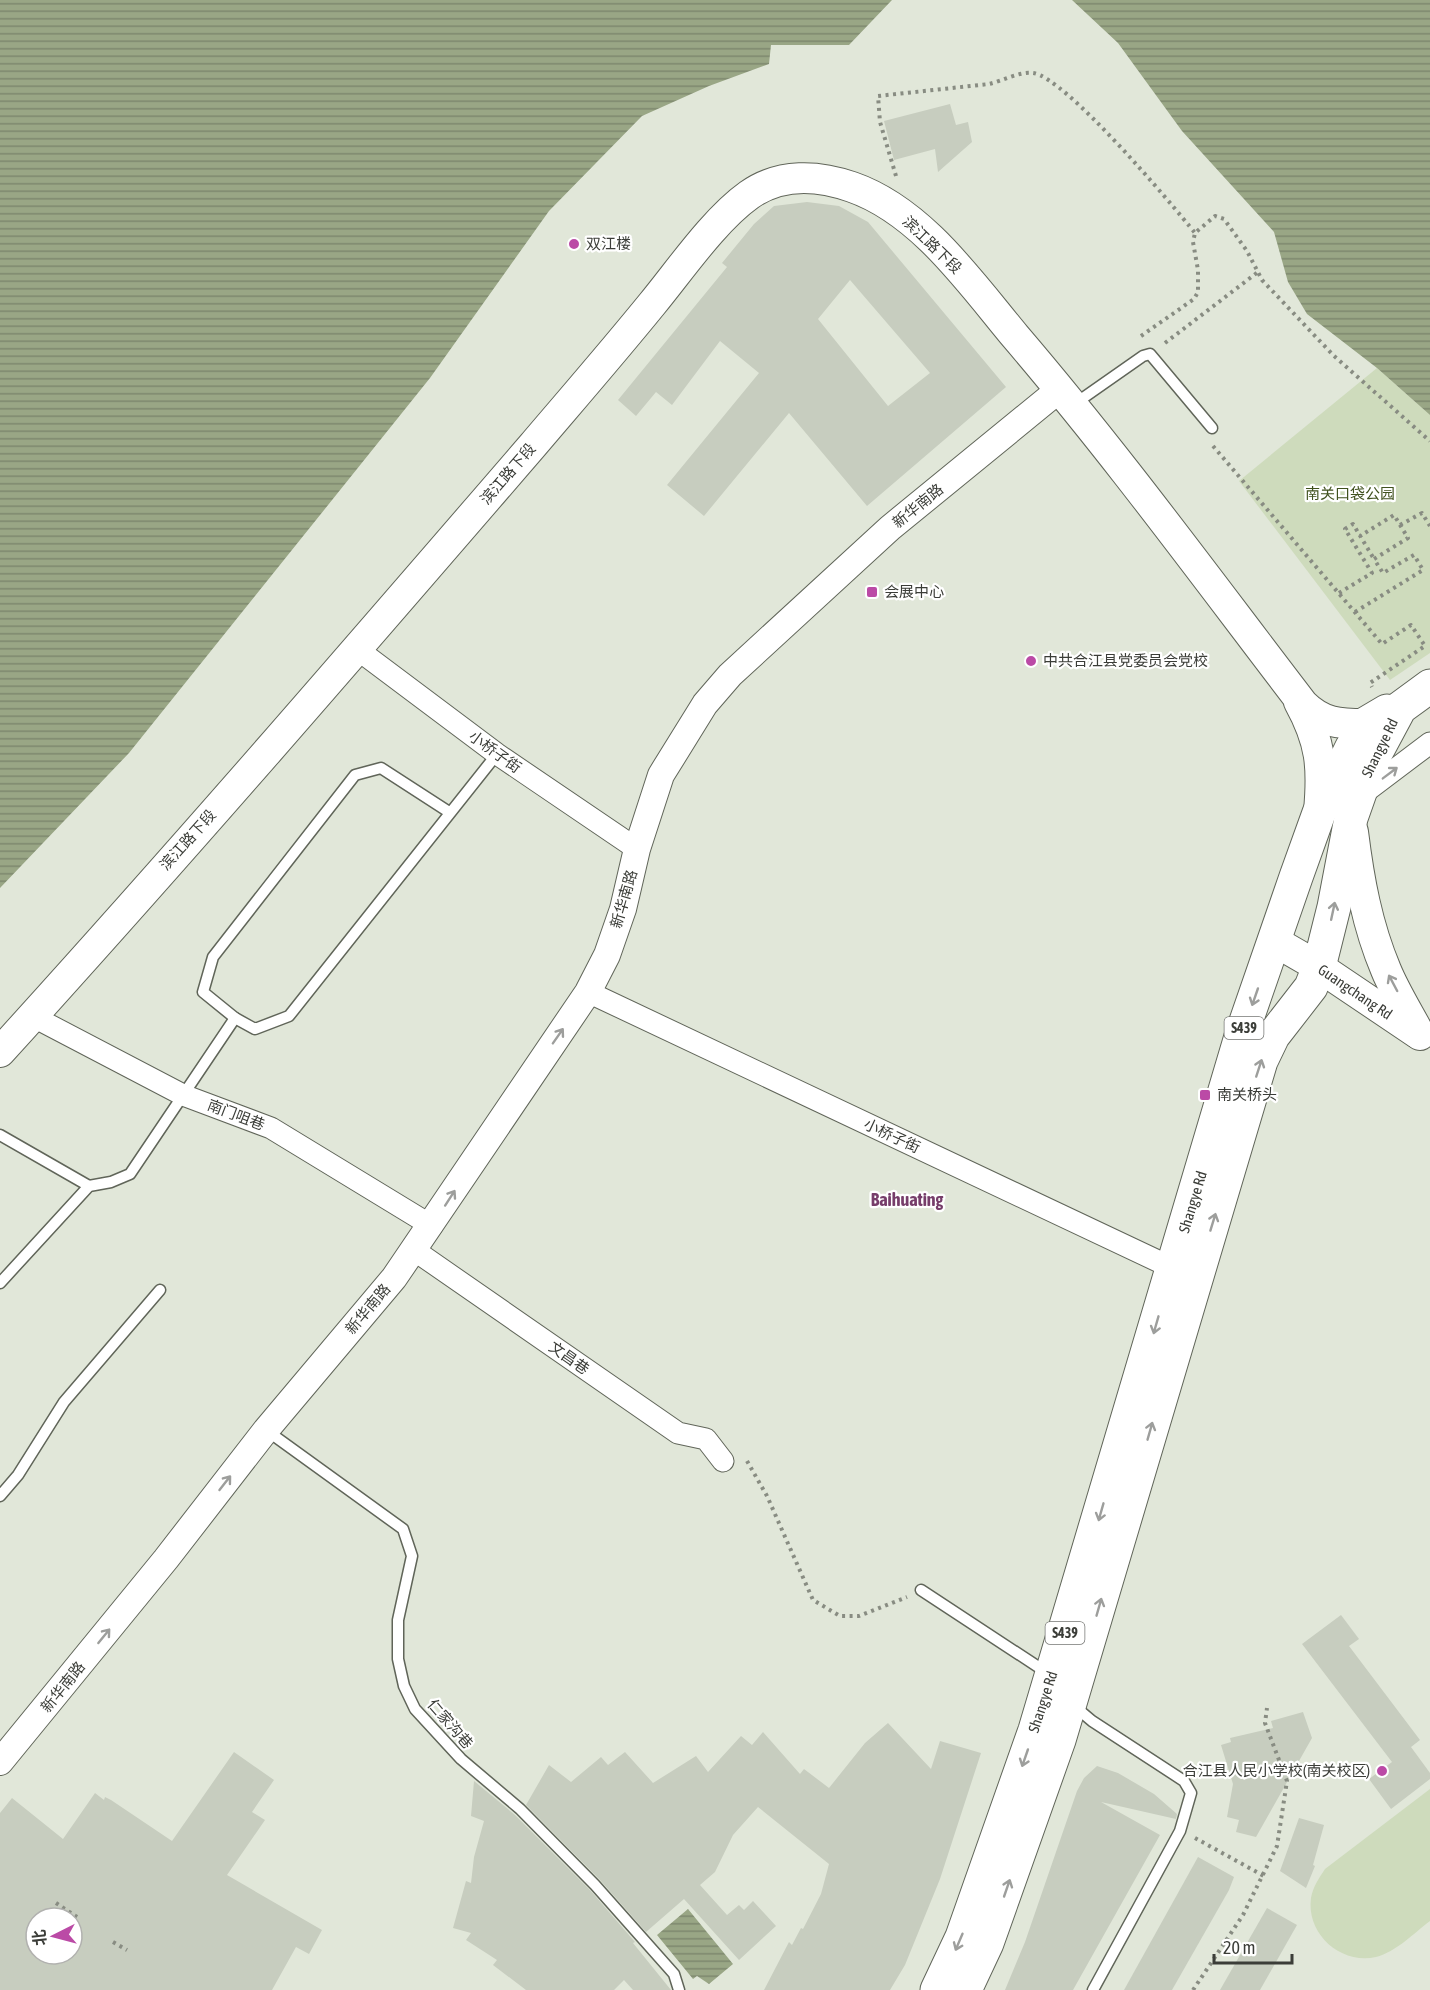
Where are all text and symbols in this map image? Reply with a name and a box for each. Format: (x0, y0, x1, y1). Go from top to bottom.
street label: 滨江路下段 (899, 212, 965, 277)
place label: 双江楼 (586, 235, 631, 252)
marker: 双江楼 (567, 237, 581, 251)
street label: 滨江路下段 (477, 440, 539, 508)
street label: 新华南路 (889, 480, 946, 531)
park label: 南关口袋公园 (1305, 485, 1395, 502)
place label: 会展中心 (884, 583, 944, 600)
marker: 会展中心 (865, 585, 879, 599)
place label: 中共合江县党委员会党校 (1043, 652, 1208, 669)
marker: 中共合江县党委员会党校 (1024, 654, 1038, 668)
street label: Shangye Rd (1358, 715, 1401, 780)
street label: 小桥子街 (466, 727, 525, 776)
one-way arrow (1382, 766, 1398, 779)
street label: 滨江路下段 (156, 806, 219, 873)
street label: 新华南路 (607, 868, 640, 930)
one-way arrow (1328, 901, 1340, 920)
street label: Guangchang Rd (1315, 961, 1396, 1023)
one-way arrow (1387, 975, 1399, 992)
one-way arrow (1248, 987, 1259, 1006)
road number: S439 (1224, 1017, 1264, 1039)
one-way arrow (552, 1029, 564, 1045)
one-way arrow (1254, 1059, 1265, 1078)
place label: 南关桥头 (1217, 1086, 1277, 1103)
marker: 南关桥头 (1198, 1088, 1212, 1102)
street label: 南门咀巷 (205, 1096, 267, 1133)
street label: 小桥子街 (861, 1115, 923, 1156)
street label: Shangye Rd (1175, 1169, 1210, 1235)
district label: Baihuating (871, 1189, 944, 1210)
one-way arrow (444, 1191, 456, 1207)
one-way arrow (1208, 1213, 1219, 1232)
street label: 新华南路 (342, 1280, 393, 1337)
one-way arrow (1150, 1315, 1161, 1334)
street label: 文昌巷 (546, 1338, 593, 1377)
one-way arrow (1145, 1422, 1157, 1441)
one-way arrow (218, 1475, 231, 1491)
one-way arrow (1095, 1502, 1106, 1521)
one-way arrow (1094, 1598, 1105, 1617)
road number: S439 (1046, 1622, 1084, 1644)
one-way arrow (98, 1628, 111, 1644)
street label: 新华南路 (37, 1658, 88, 1715)
street label: Shangye Rd (1025, 1669, 1060, 1735)
street label: 仁家沟巷 (424, 1695, 476, 1752)
one-way arrow (1018, 1748, 1029, 1767)
place label: 合江县人民小学校(南关校区) (1183, 1762, 1370, 1779)
marker: 合江县人民小学校(南关校区) (1375, 1764, 1389, 1778)
one-way arrow (1002, 1879, 1013, 1897)
north arrow (24, 1906, 84, 1966)
scale bar (1214, 1927, 1292, 1965)
text: 北 (29, 1929, 49, 1946)
one-way arrow (953, 1932, 964, 1950)
text: 20 m (1223, 1937, 1255, 1958)

